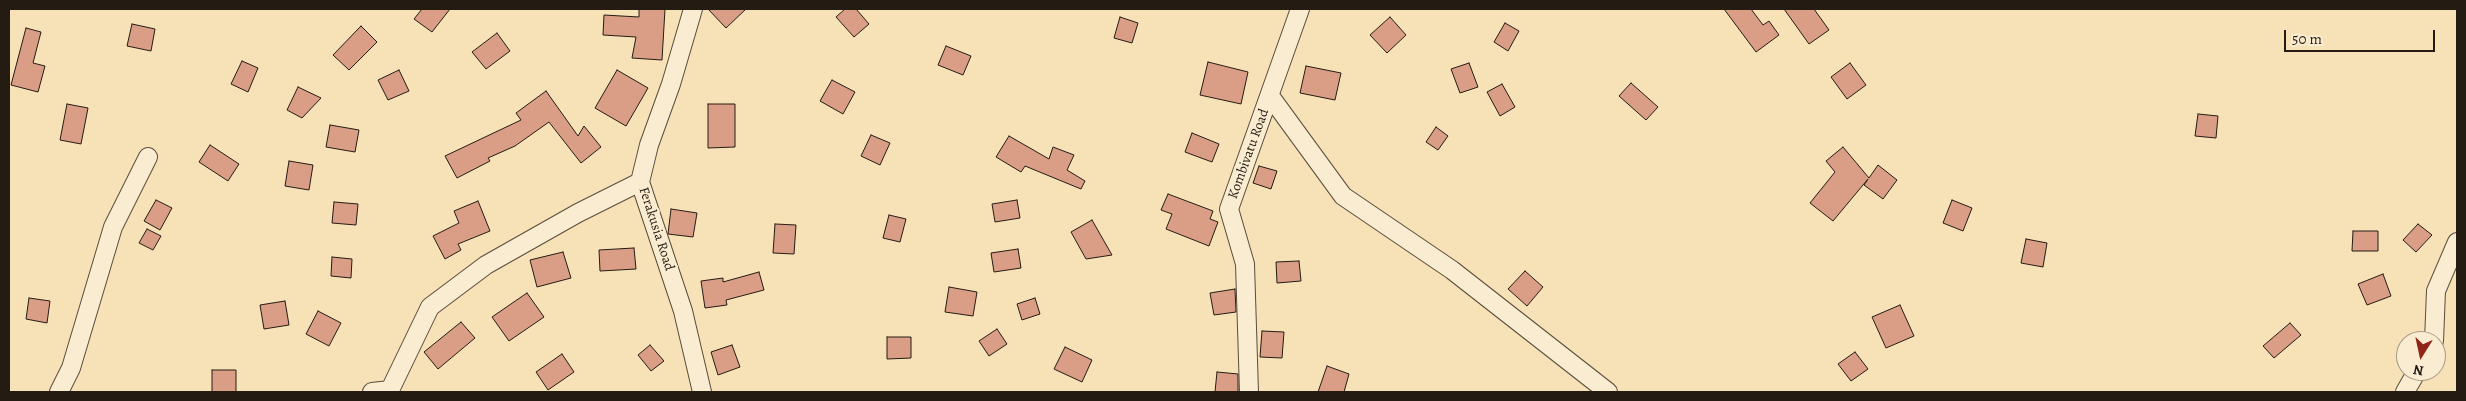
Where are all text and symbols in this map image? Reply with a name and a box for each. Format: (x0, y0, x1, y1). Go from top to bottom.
scale bar (2286, 20, 2437, 52)
text: 50 m (2292, 29, 2322, 49)
street label: Kombivatu Road (1225, 107, 1273, 201)
street label: Ferakusia Road (635, 185, 677, 273)
north arrow (2396, 331, 2446, 381)
text: N (2412, 360, 2425, 381)

